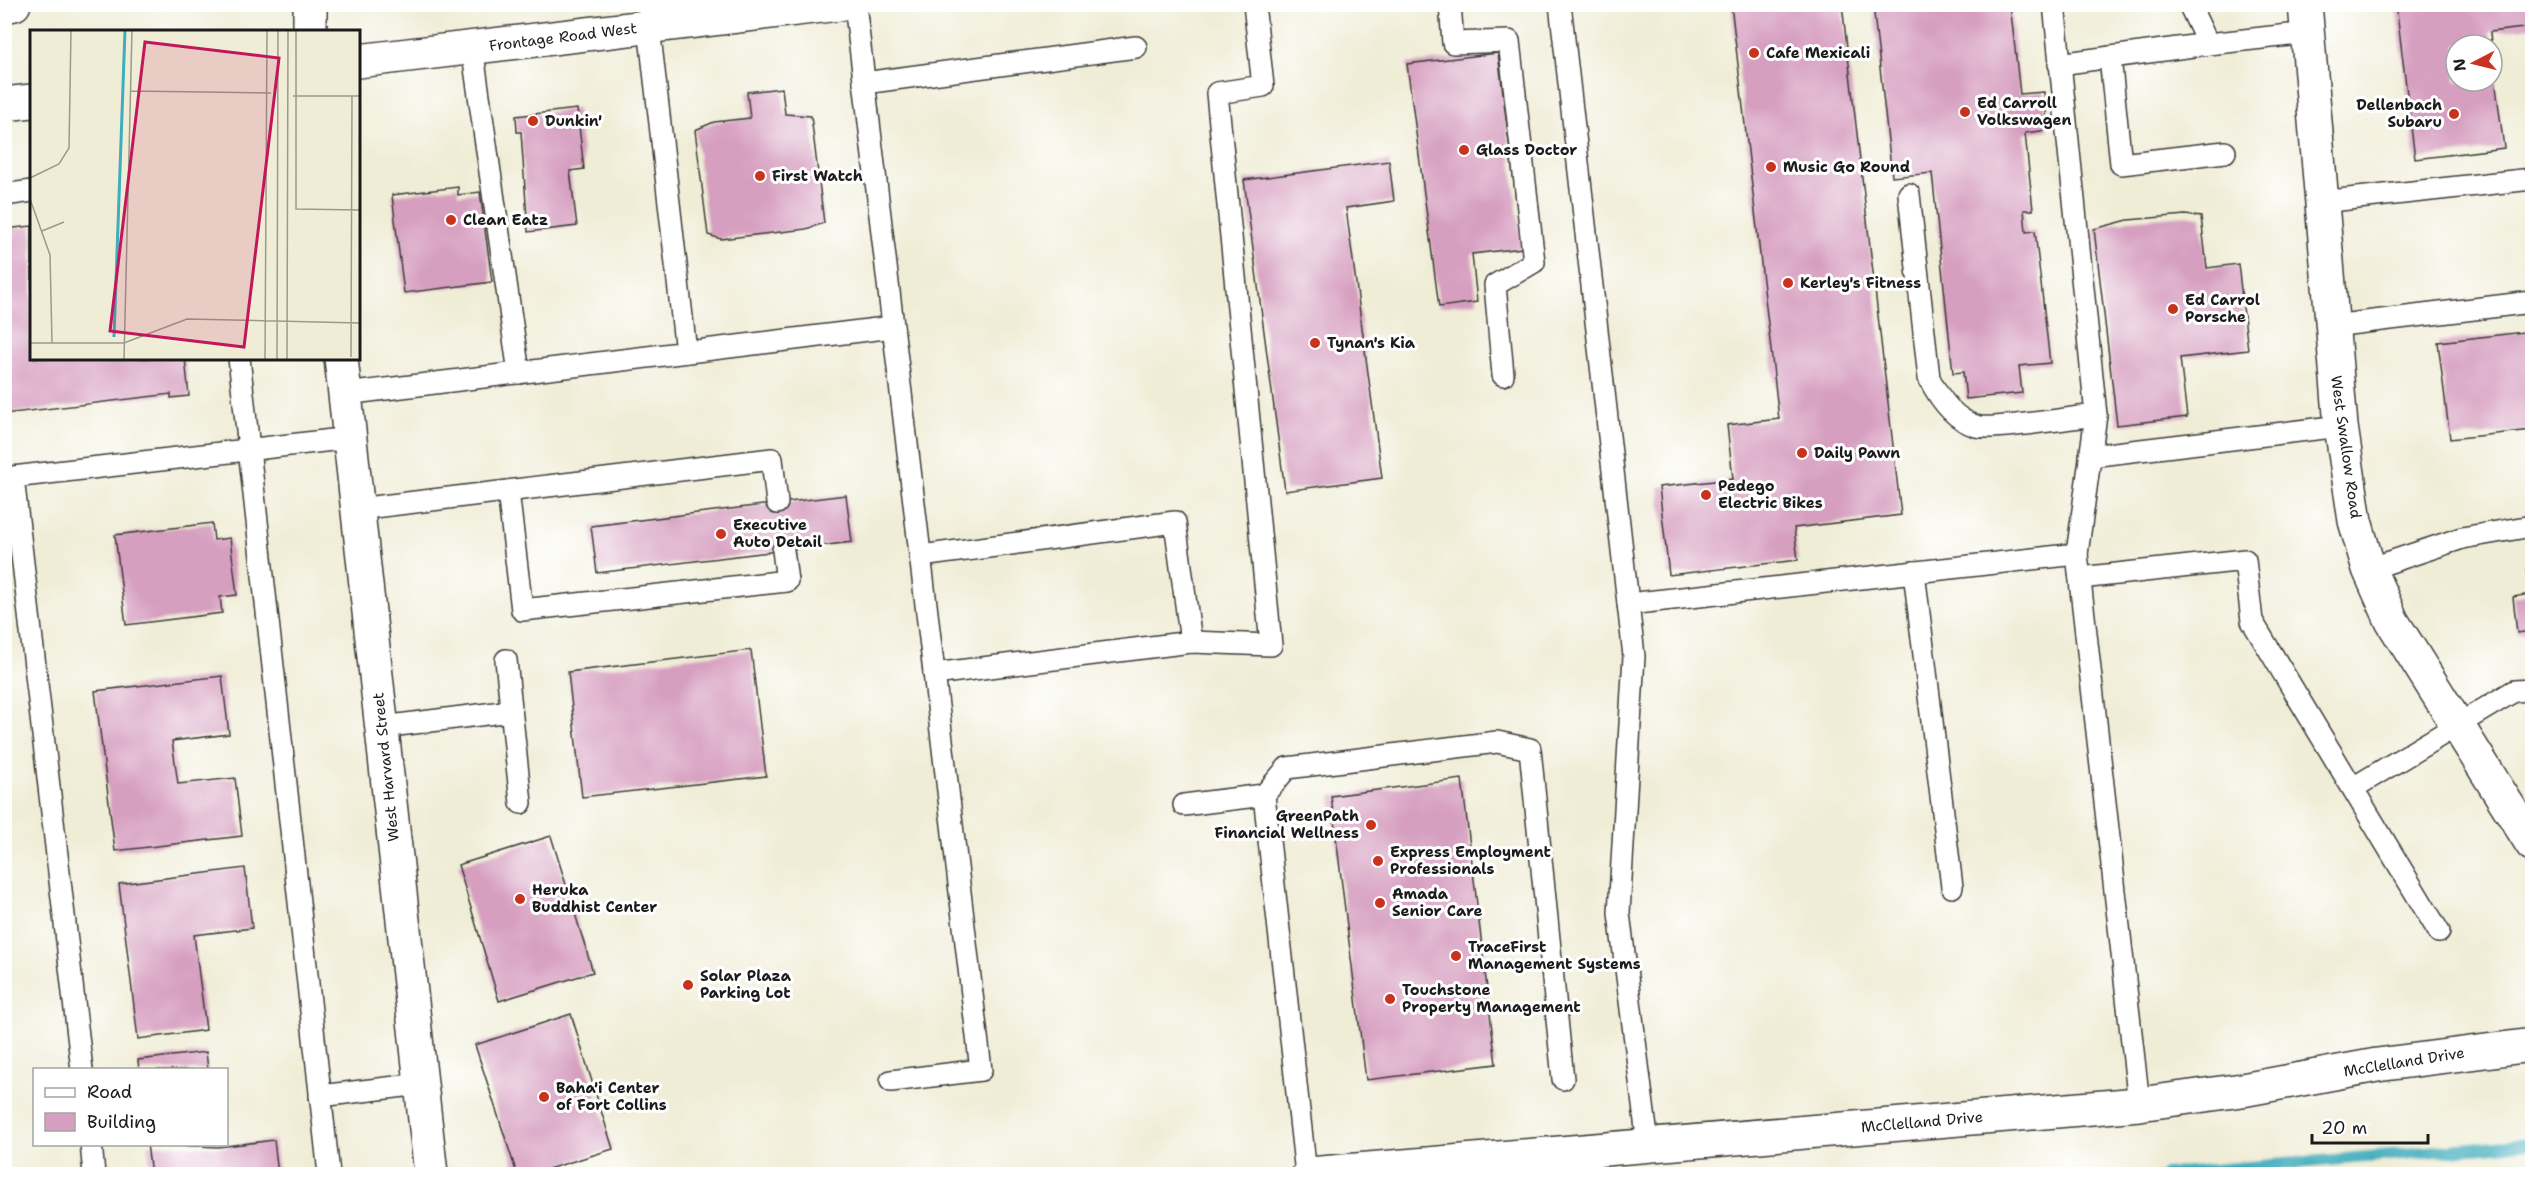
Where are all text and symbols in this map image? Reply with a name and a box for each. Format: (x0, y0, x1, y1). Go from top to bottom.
street label: Frontage Road West (488, 18, 638, 56)
inset map (30, 30, 360, 360)
north arrow (2444, 33, 2504, 93)
place label: Cafe Mexicali (1766, 43, 1870, 63)
marker: Cafe Mexicali (1747, 46, 1761, 60)
text: N (2448, 57, 2471, 72)
place label: Ed Carroll Volkswagen (1977, 93, 2072, 130)
place label: Dellenbach Subaru (2356, 95, 2442, 132)
marker: Ed Carroll Volkswagen (1958, 105, 1972, 119)
marker: Dellenbach Subaru (2447, 107, 2461, 121)
place label: Dunkin' (545, 111, 602, 131)
marker: Dunkin' (526, 114, 540, 128)
place label: Glass Doctor (1476, 140, 1577, 160)
marker: Glass Doctor (1457, 143, 1471, 157)
place label: Music Go Round (1783, 157, 1910, 177)
marker: Music Go Round (1764, 160, 1778, 174)
place label: First Watch (772, 166, 863, 186)
marker: First Watch (753, 169, 767, 183)
place label: Clean Eatz (463, 210, 548, 230)
marker: Clean Eatz (444, 213, 458, 227)
place label: Kerley's Fitness (1800, 273, 1921, 293)
marker: Kerley's Fitness (1781, 276, 1795, 290)
place label: Ed Carrol Porsche (2185, 290, 2260, 327)
marker: Ed Carrol Porsche (2166, 302, 2180, 316)
place label: Tynan's Kia (1327, 333, 1416, 353)
marker: Tynan's Kia (1308, 336, 1322, 350)
street label: West Swallow Road (2326, 374, 2366, 520)
place label: Daily Pawn (1814, 443, 1900, 463)
marker: Daily Pawn (1795, 446, 1809, 460)
place label: Pedego Electric Bikes (1718, 476, 1823, 513)
marker: Pedego Electric Bikes (1699, 488, 1713, 502)
place label: Executive Auto Detail (733, 515, 822, 552)
marker: Executive Auto Detail (714, 527, 728, 541)
street label: West Harvard Street (368, 691, 404, 843)
place label: GreenPath Financial Wellness (1215, 806, 1359, 843)
marker: GreenPath Financial Wellness (1364, 818, 1378, 832)
place label: Express Employment Professionals (1390, 842, 1551, 879)
marker: Express Employment Professionals (1371, 854, 1385, 868)
place label: Heruka Buddhist Center (532, 880, 657, 917)
place label: Amada Senior Care (1392, 884, 1483, 921)
marker: Heruka Buddhist Center (513, 892, 527, 906)
marker: Amada Senior Care (1373, 896, 1387, 910)
place label: TraceFirst Management Systems (1468, 937, 1641, 974)
marker: TraceFirst Management Systems (1449, 949, 1463, 963)
place label: Solar Plaza Parking Lot (700, 966, 792, 1003)
marker: Solar Plaza Parking Lot (681, 978, 695, 992)
place label: Touchstone Property Management (1402, 980, 1581, 1017)
marker: Touchstone Property Management (1383, 992, 1397, 1006)
street label: McClelland Drive (2342, 1043, 2466, 1081)
legend (33, 1068, 228, 1146)
place label: Baha'i Center of Fort Collins (556, 1078, 667, 1115)
text: Road (87, 1080, 132, 1104)
marker: Baha'i Center of Fort Collins (537, 1090, 551, 1104)
street label: McClelland Drive (1860, 1107, 1984, 1137)
scale bar (2312, 1107, 2428, 1145)
text: Building (87, 1110, 156, 1134)
text: 20 m (2321, 1116, 2367, 1140)

